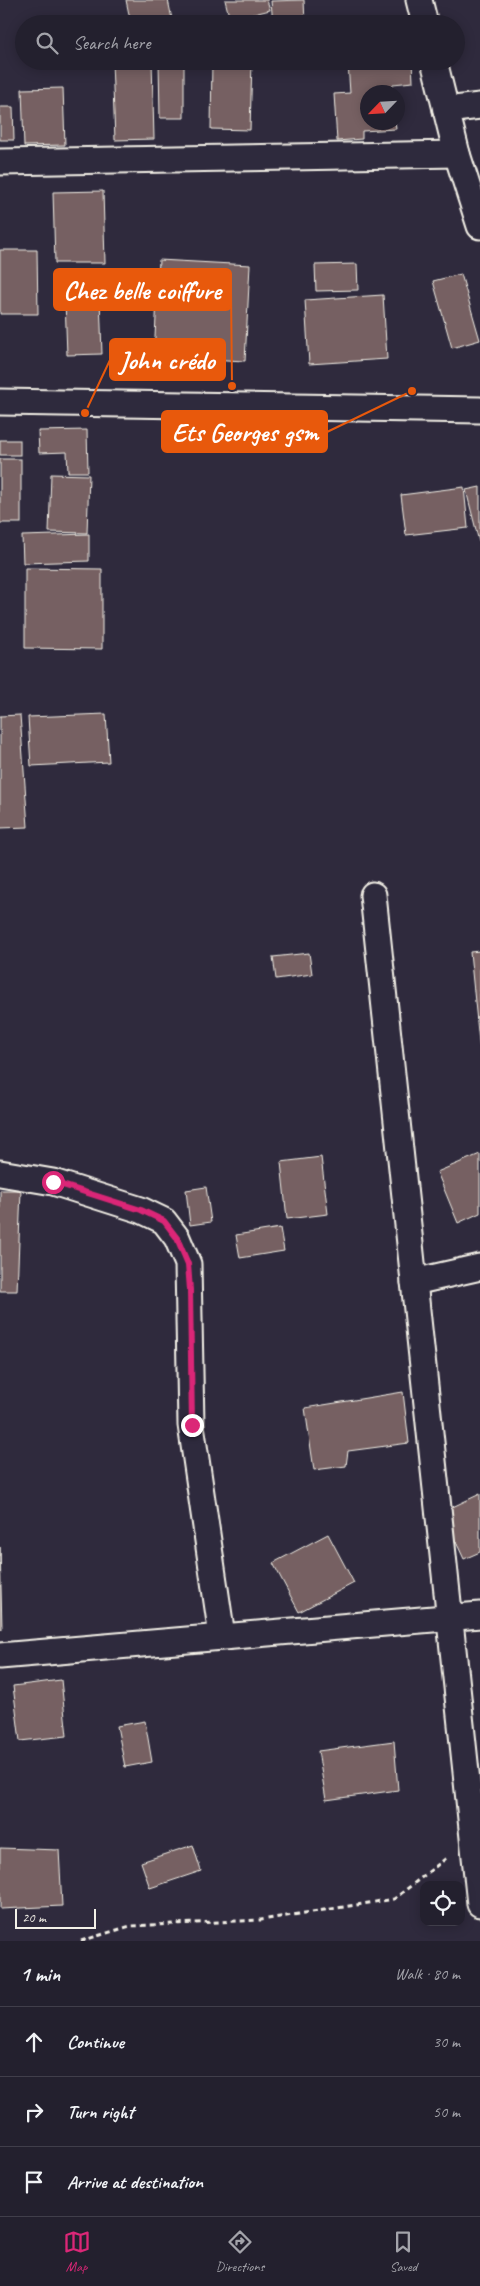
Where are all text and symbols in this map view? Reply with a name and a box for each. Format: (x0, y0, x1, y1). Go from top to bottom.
search box (15, 15, 465, 70)
icon: search (33, 29, 61, 57)
text: Search here (73, 31, 150, 55)
north arrow (360, 85, 405, 130)
callout: Chez belle coiffure (54, 269, 231, 310)
text: Chez belle coiffure (63, 274, 223, 307)
callout: John crédo (110, 339, 225, 380)
text: John crédo (117, 344, 216, 377)
callout: Ets Georges gsm (162, 411, 327, 452)
text: Ets Georges gsm (172, 416, 320, 449)
route start (42, 1171, 65, 1194)
route end (181, 1414, 204, 1437)
map controls (420, 1881, 465, 1926)
button: locate (420, 1881, 465, 1926)
scale bar (15, 1906, 96, 1929)
text: 20 m (22, 1909, 46, 1926)
text: 1 min (20, 1961, 60, 1987)
text: Walk · 80 m (395, 1964, 460, 1984)
icon: ahead (20, 2028, 48, 2056)
text: Continue (67, 2030, 124, 2054)
text: 30 m (433, 2032, 460, 2052)
icon: right (20, 2098, 48, 2126)
text: Turn right (67, 2100, 134, 2124)
text: 50 m (433, 2102, 460, 2122)
icon: arrive (20, 2168, 48, 2196)
text: Arrive at destination (67, 2170, 203, 2194)
tab: Map (63, 2228, 91, 2275)
tab: Directions (216, 2228, 264, 2275)
tab: Saved (389, 2228, 417, 2275)

